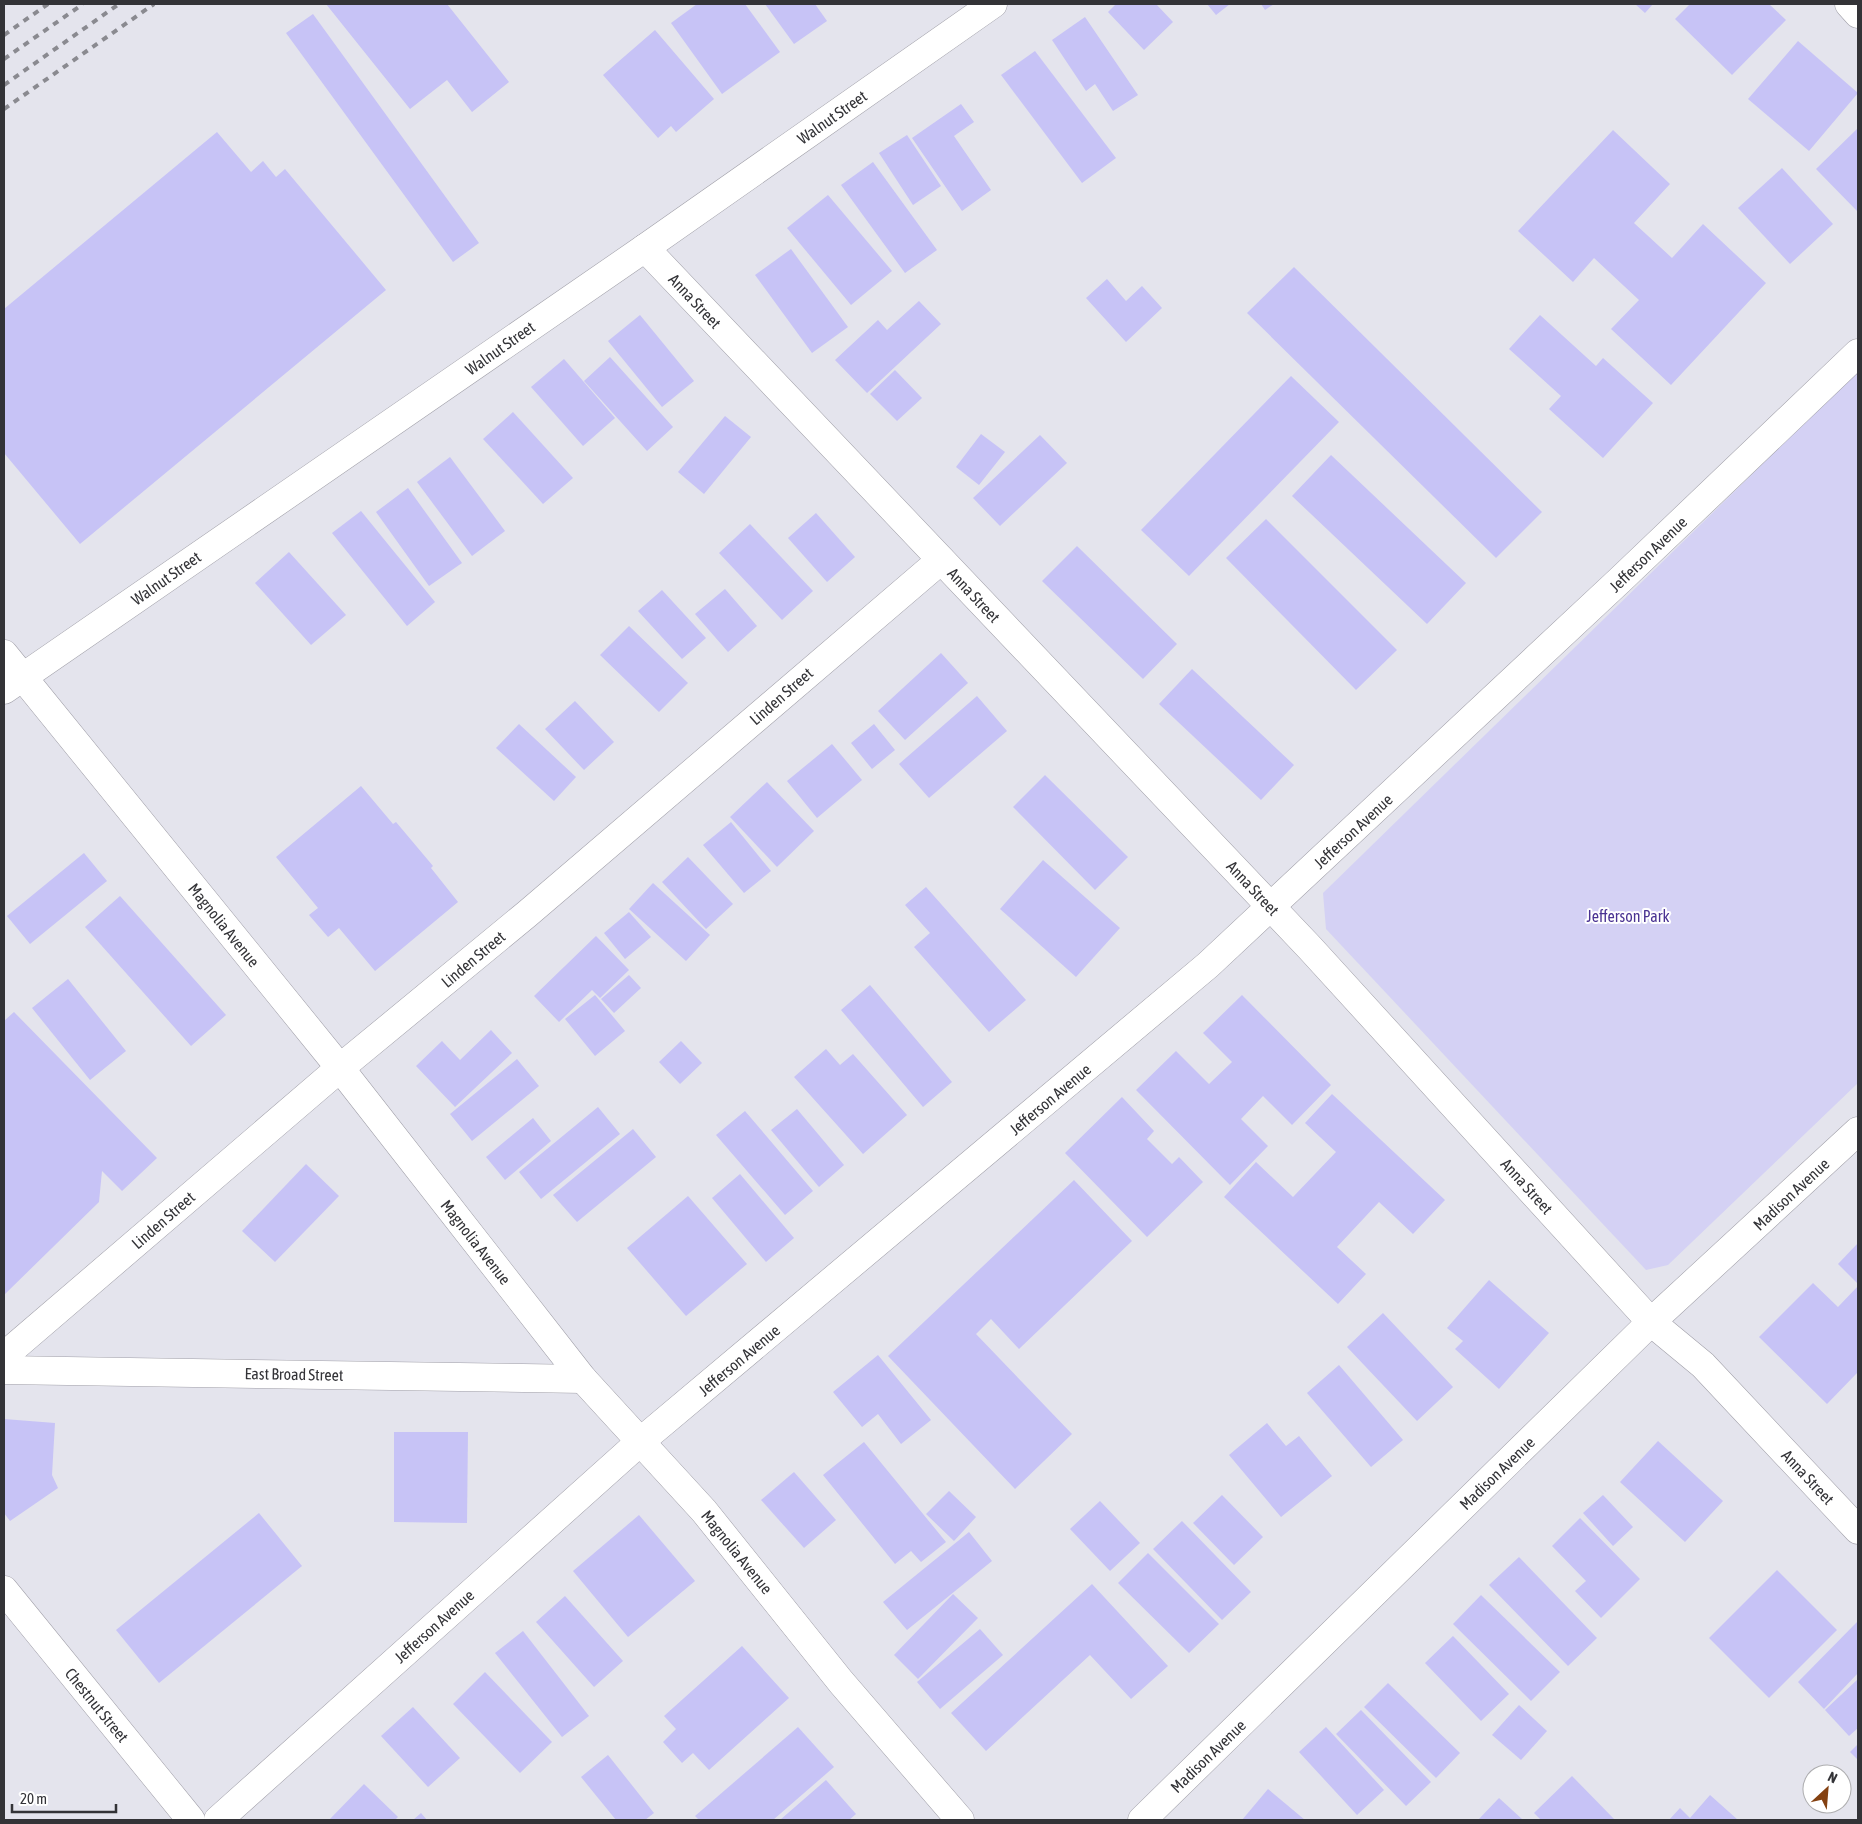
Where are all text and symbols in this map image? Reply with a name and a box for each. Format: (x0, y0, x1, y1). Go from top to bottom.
street label: Walnut Street (794, 86, 870, 147)
street label: Anna Street (665, 270, 725, 332)
street label: Walnut Street (462, 317, 538, 378)
street label: Jefferson Avenue (1606, 513, 1690, 595)
street label: Walnut Street (128, 547, 204, 608)
street label: Anna Street (944, 564, 1004, 626)
street label: Linden Street (746, 664, 816, 728)
street label: Jefferson Avenue (1310, 790, 1396, 872)
street label: Anna Street (1223, 857, 1283, 919)
street label: Magnolia Avenue (184, 880, 263, 971)
park label: Jefferson Park (1587, 907, 1669, 925)
street label: Linden Street (438, 927, 509, 991)
street label: Jefferson Avenue (1006, 1060, 1094, 1138)
street label: Madison Avenue (1749, 1154, 1833, 1234)
street label: Anna Street (1498, 1155, 1557, 1218)
street label: Linden Street (128, 1188, 198, 1252)
street label: Magnolia Avenue (437, 1196, 515, 1288)
street label: Jefferson Avenue (695, 1321, 783, 1399)
street label: East Broad Street (244, 1364, 344, 1384)
street label: Madison Avenue (1456, 1433, 1538, 1513)
street label: Anna Street (1778, 1446, 1838, 1508)
street label: Magnolia Avenue (697, 1507, 776, 1598)
street label: Jefferson Avenue (391, 1586, 477, 1666)
street label: Chestnut Street (62, 1664, 133, 1746)
street label: Madison Avenue (1167, 1716, 1249, 1796)
north arrow (1802, 1764, 1852, 1814)
text: N (1825, 1768, 1840, 1786)
scale bar (12, 1782, 116, 1814)
text: 20 m (20, 1790, 47, 1807)

